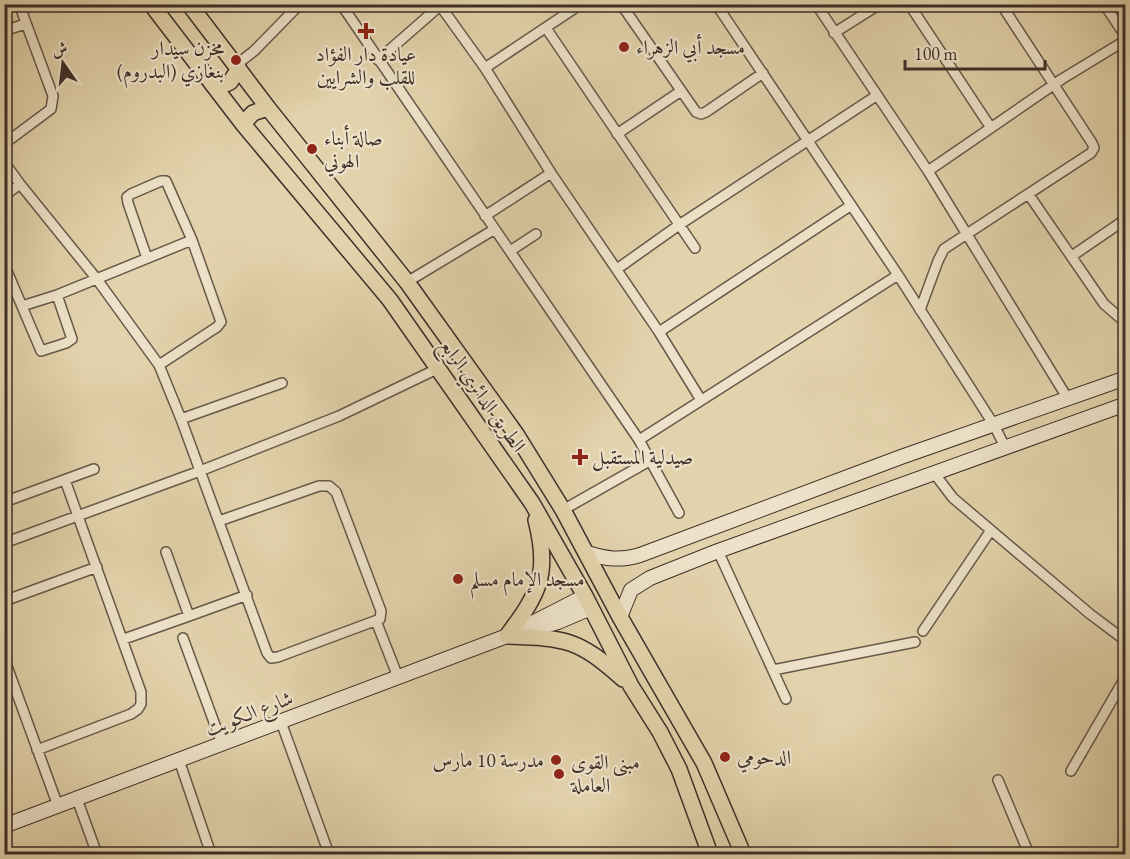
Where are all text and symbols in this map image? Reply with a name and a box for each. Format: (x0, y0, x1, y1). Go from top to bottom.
marker: عيادة دار الفؤاد للقلب والشرايين (357, 22, 375, 40)
north arrow (33, 33, 93, 93)
place label: مسجد أبي الزهراء (636, 33, 745, 63)
scale bar (905, 33, 1044, 71)
place label: مخزن سيدار بنغازي (البدروم) (117, 35, 224, 89)
text: ش (49, 37, 70, 61)
marker: مسجد أبي الزهراء (617, 40, 631, 54)
place label: عيادة دار الفؤاد للقلب والشرايين (316, 41, 416, 91)
text: 100 m (914, 42, 958, 65)
marker: مخزن سيدار بنغازي (البدروم) (229, 53, 243, 67)
place label: صالة أبناء الهوني (324, 124, 383, 177)
marker: صالة أبناء الهوني (305, 142, 319, 156)
street label: الطريق الدائري الرابع (430, 333, 532, 460)
place label: صيدلية المستقبل (592, 444, 693, 472)
marker: صيدلية المستقبل (573, 450, 587, 464)
place label: مسجد الإمام مسلم (470, 566, 585, 600)
marker: مسجد الإمام مسلم (451, 572, 465, 586)
street label: شارع الكويت (201, 684, 298, 746)
place label: الدحومي (737, 744, 791, 773)
place label: مدرسة 10 مارس (432, 747, 544, 773)
place label: مبنى القوى العاملة (570, 749, 640, 798)
marker: الدحومي (718, 750, 732, 764)
marker: مدرسة 10 مارس (549, 753, 563, 767)
marker: مبنى القوى العاملة (552, 767, 566, 781)

